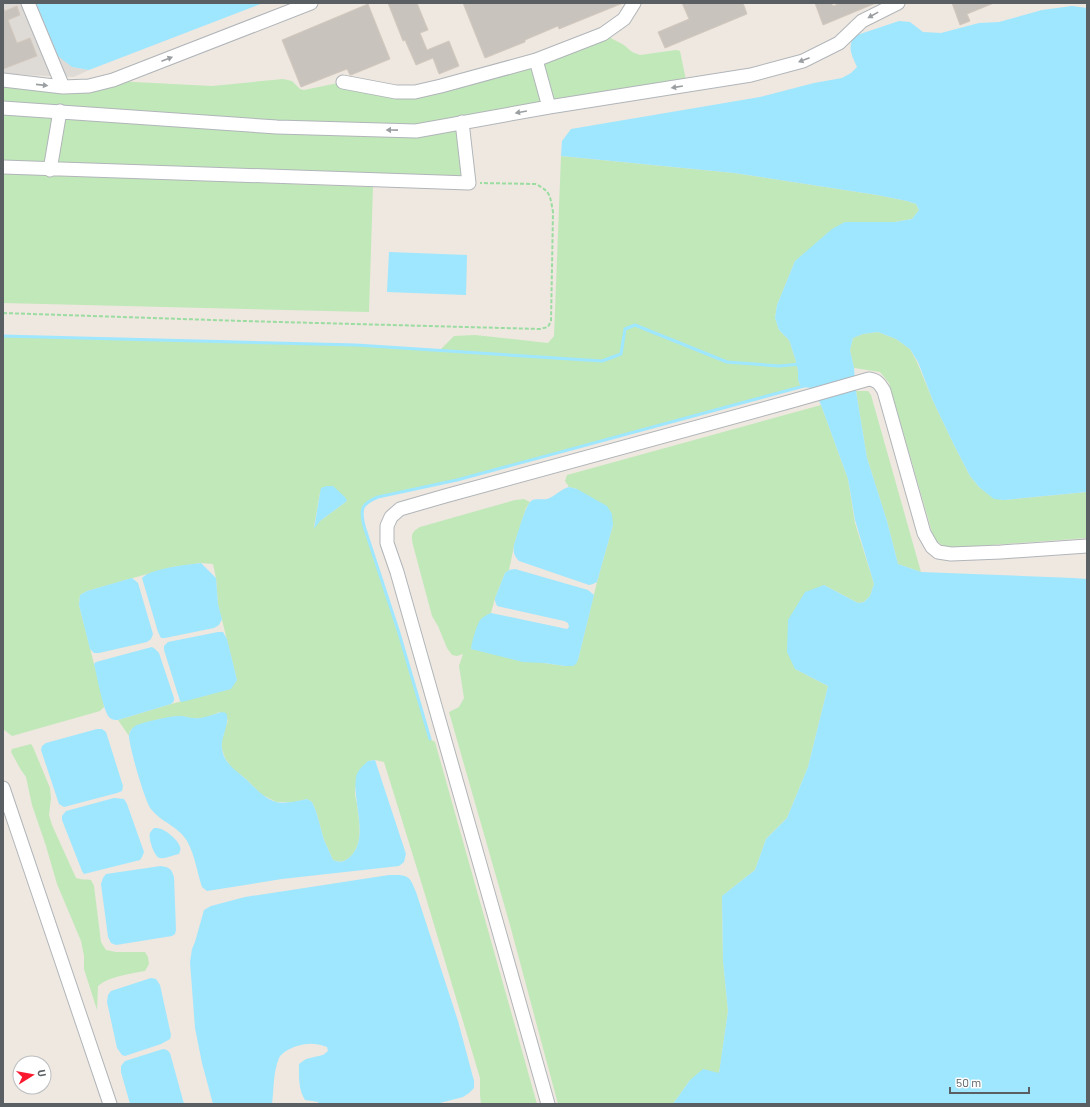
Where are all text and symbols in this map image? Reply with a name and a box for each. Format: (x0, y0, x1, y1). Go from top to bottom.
one-way arrow (867, 12, 879, 19)
one-way arrow (161, 55, 173, 61)
one-way arrow (797, 58, 809, 64)
one-way arrow (36, 81, 48, 88)
one-way arrow (670, 84, 683, 90)
one-way arrow (514, 109, 527, 115)
one-way arrow (385, 127, 398, 133)
north arrow (12, 1055, 52, 1095)
text: U (35, 1068, 49, 1078)
scale bar (950, 1069, 1029, 1095)
text: 50 m (956, 1075, 981, 1089)

